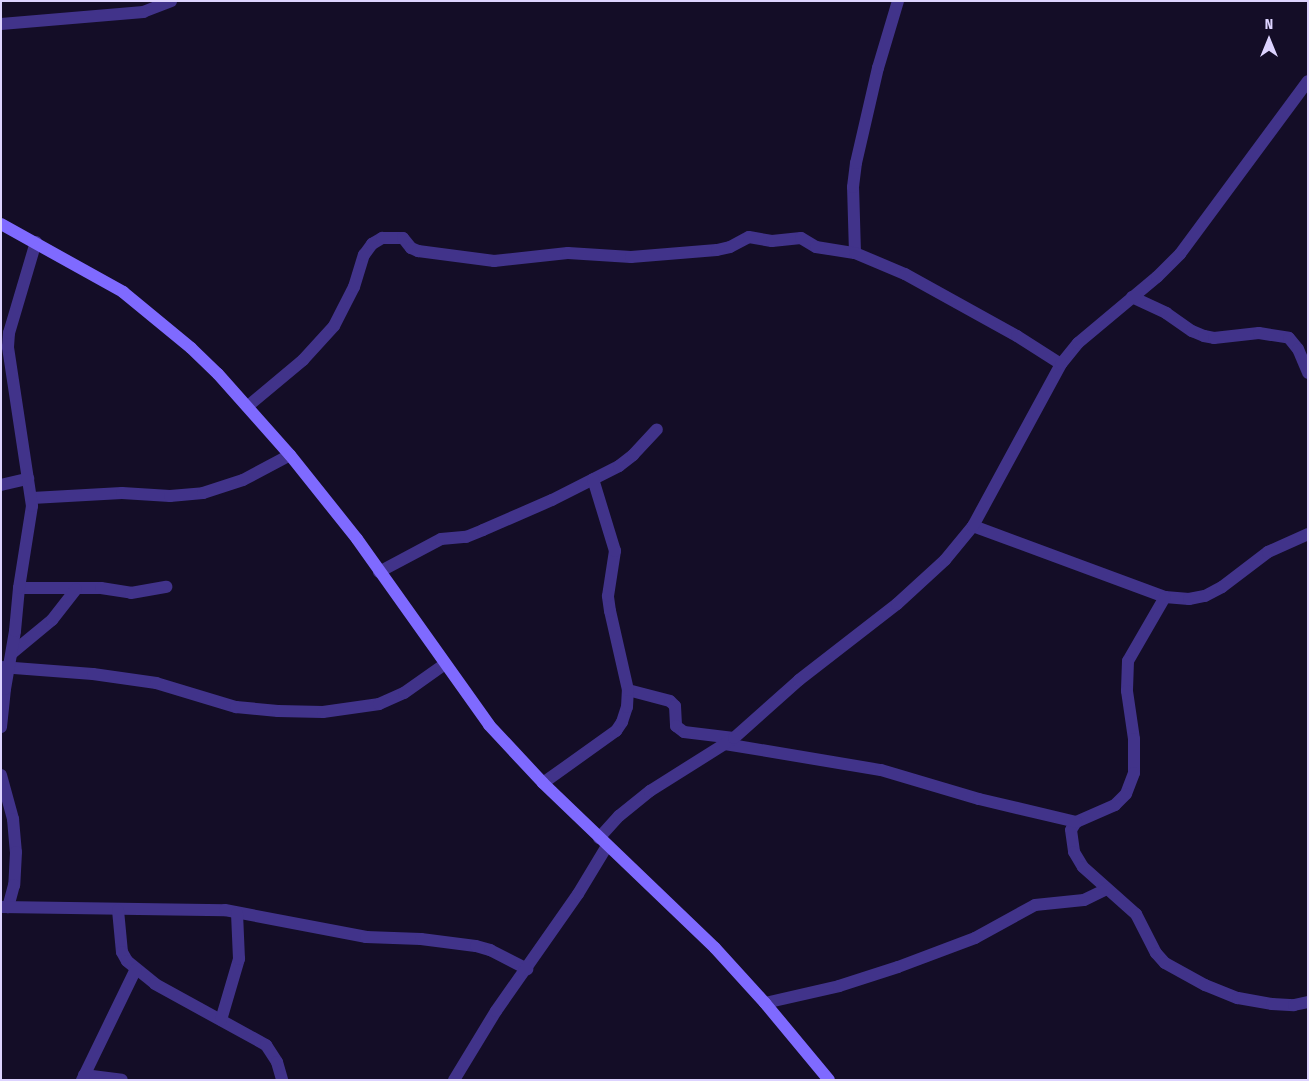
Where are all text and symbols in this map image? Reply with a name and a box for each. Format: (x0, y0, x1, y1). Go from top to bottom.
north arrow (1244, 15, 1294, 65)
text: N (1265, 16, 1273, 33)

